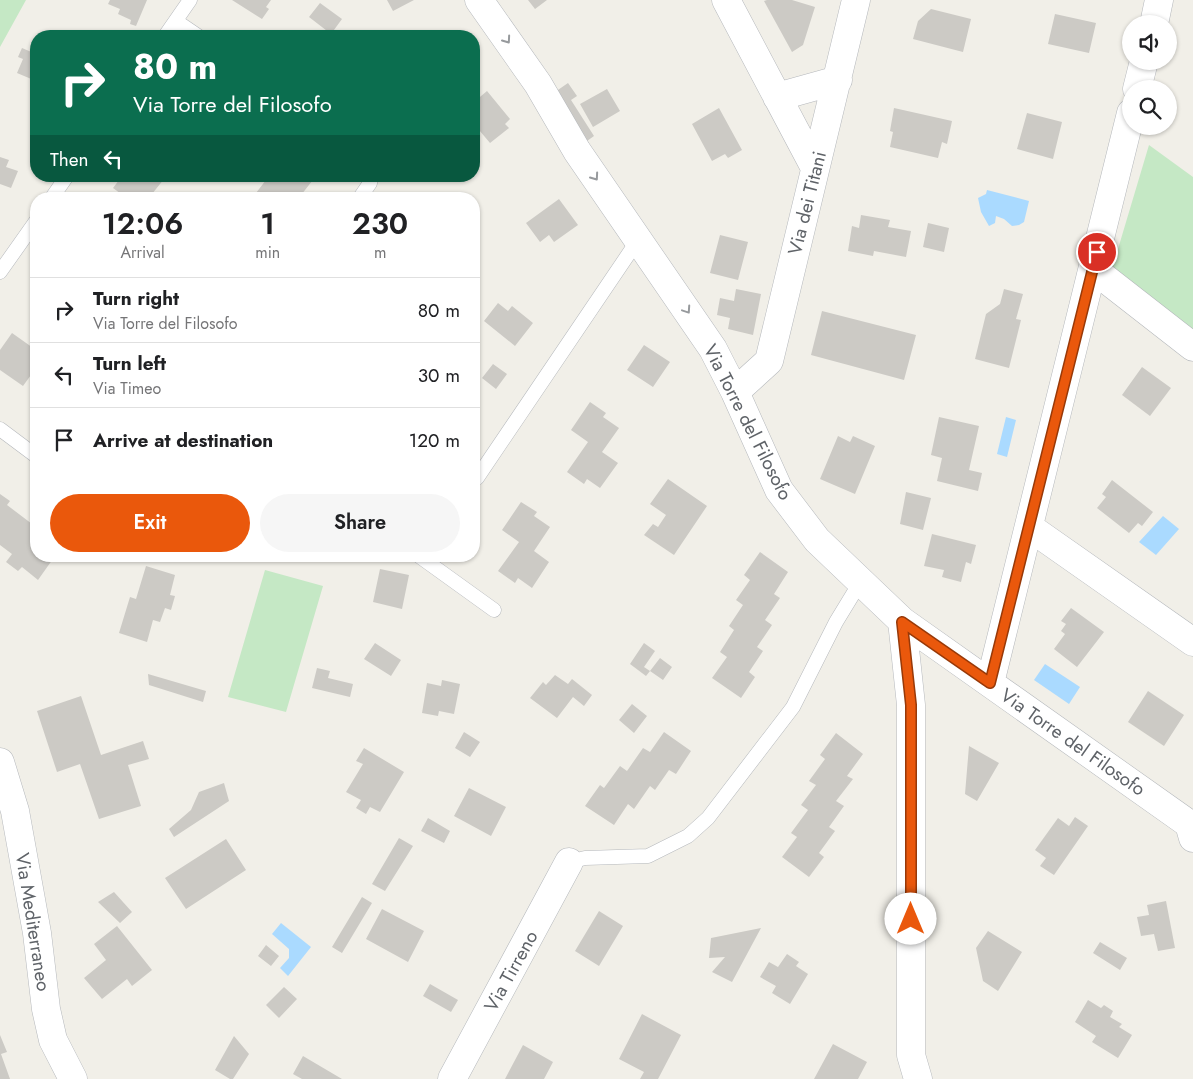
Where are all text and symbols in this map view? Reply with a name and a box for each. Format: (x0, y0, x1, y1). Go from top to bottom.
map controls (1122, 15, 1177, 135)
button: sound (1122, 15, 1177, 70)
one-way arrow (501, 34, 510, 44)
text: 80 m (133, 42, 217, 92)
icon: right (50, 50, 115, 115)
button: search (1122, 80, 1177, 135)
text: Via Torre del Filosofo (133, 88, 332, 120)
icon: left (99, 145, 127, 173)
text: Then (50, 146, 89, 173)
street label: Via dei Titani (781, 148, 833, 258)
one-way arrow (589, 171, 598, 180)
text: 12:06 (102, 202, 183, 245)
text: 1 (260, 202, 275, 245)
text: 230 (352, 202, 408, 245)
pin (1076, 231, 1118, 273)
icon: arrive (1083, 238, 1111, 266)
text: Arrival (121, 241, 165, 264)
text: min (255, 241, 280, 264)
text: m (374, 241, 386, 264)
text: Turn right (93, 285, 179, 312)
icon: right (50, 296, 78, 324)
text: 80 m (418, 297, 460, 324)
one-way arrow (681, 305, 690, 314)
text: Via Torre del Filosofo (93, 312, 237, 335)
street label: Via Torre del Filosofo (697, 339, 799, 505)
text: Turn left (93, 350, 166, 377)
icon: left (50, 361, 78, 389)
text: 30 m (418, 362, 460, 389)
text: Via Timeo (93, 377, 161, 400)
icon: arrive (50, 426, 78, 454)
text: Arrive at destination (93, 427, 273, 454)
text: 120 m (409, 427, 460, 454)
button: Exit (50, 494, 250, 552)
button: Share (260, 494, 460, 552)
street label: Via Torre del Filosofo (995, 682, 1151, 802)
street label: Via Mediterraneo (9, 851, 57, 993)
position arrow (884, 892, 936, 944)
street label: Via Tirreno (478, 926, 544, 1016)

